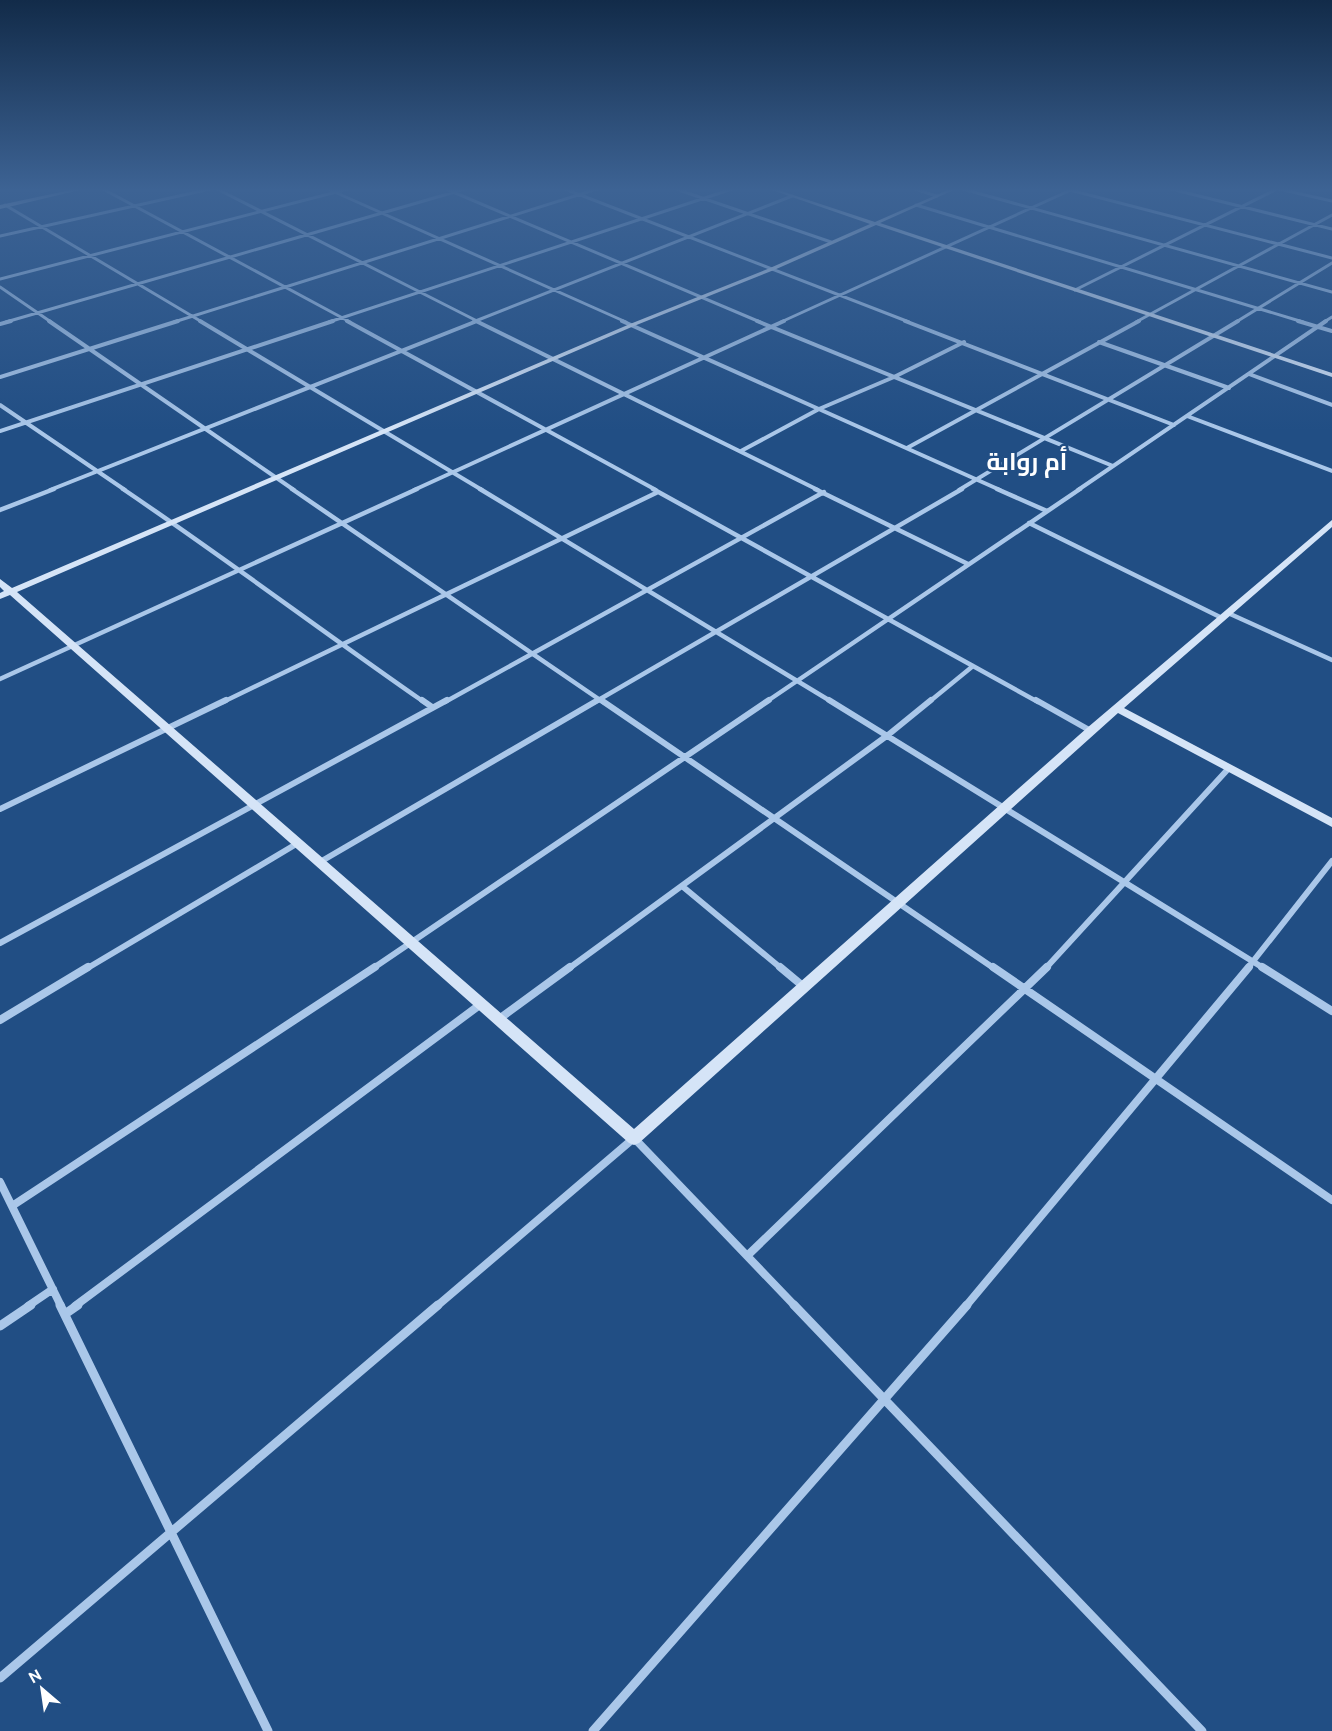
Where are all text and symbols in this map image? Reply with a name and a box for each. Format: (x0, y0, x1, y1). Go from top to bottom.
district label: أم روابة (987, 446, 1067, 478)
north arrow (12, 1659, 72, 1719)
text: N (25, 1665, 44, 1687)

